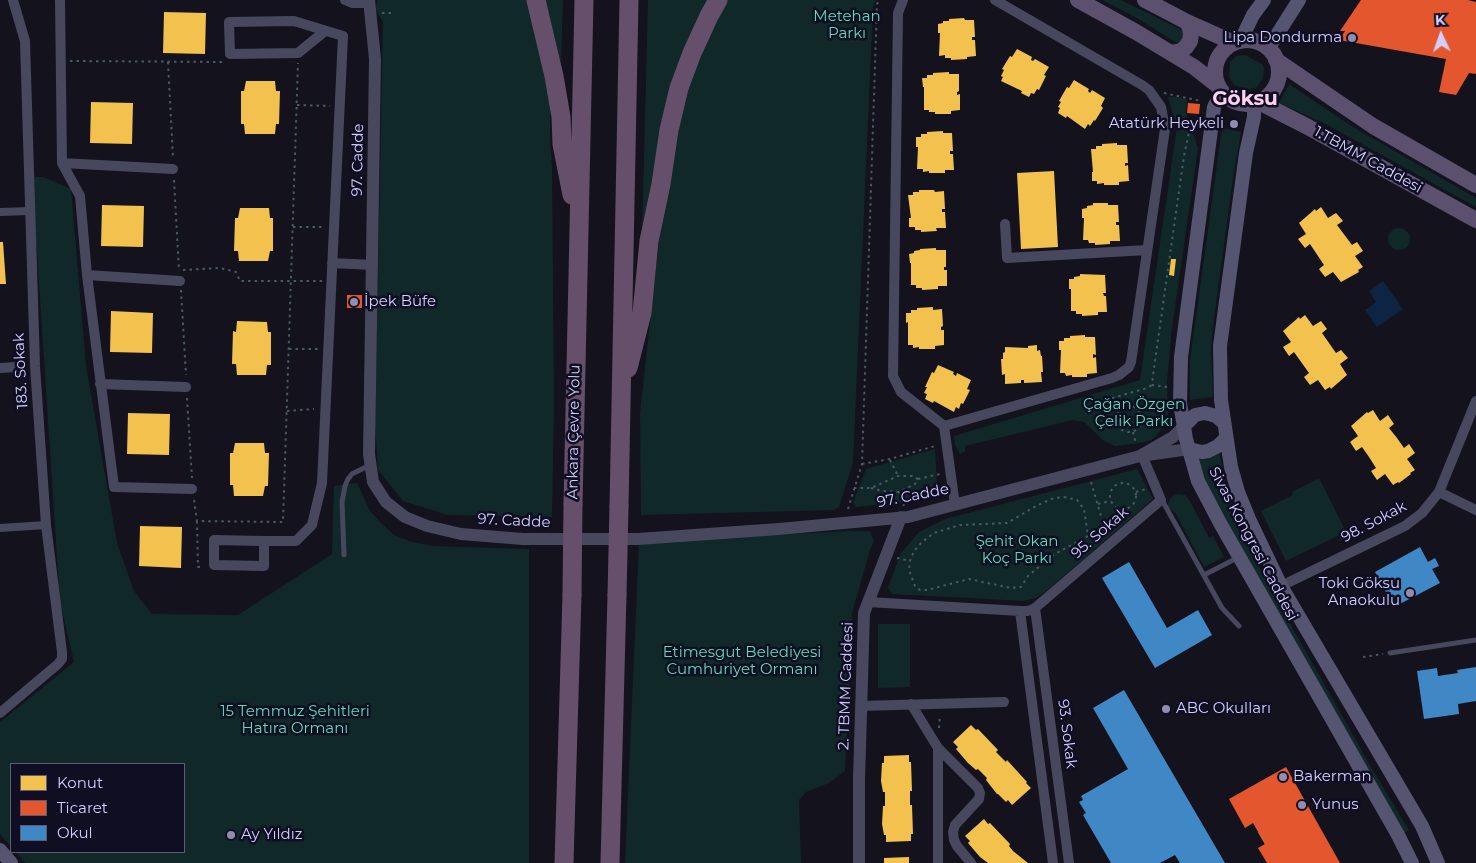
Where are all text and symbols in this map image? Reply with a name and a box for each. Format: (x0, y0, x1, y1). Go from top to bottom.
park label: Metehan Parkı (813, 8, 881, 43)
north arrow (1416, 10, 1466, 60)
text: K (1435, 11, 1446, 29)
place label: Lipa Dondurma (1223, 29, 1342, 47)
marker: Lipa Dondurma (1346, 32, 1358, 44)
district label: Göksu (1212, 87, 1278, 111)
place label: Atatürk Heykeli (1109, 115, 1224, 133)
marker: Atatürk Heykeli (1228, 118, 1240, 130)
street label: 97. Cadde (348, 123, 368, 197)
street label: 1.TBMM Caddesi (1311, 123, 1425, 197)
place label: İpek Büfe (364, 293, 436, 311)
marker: İpek Büfe (348, 296, 360, 308)
street label: 183. Sokak (10, 333, 32, 409)
street label: Ankara Çevre Yolu (564, 364, 584, 500)
park label: Çağan Özgen Çelik Parkı (1083, 396, 1185, 431)
street label: Sivas Kongresi Caddesi (1205, 464, 1301, 624)
street label: 97. Cadde (875, 480, 951, 512)
street label: 98. Sokak (1338, 497, 1410, 547)
street label: 95. Sokak (1068, 503, 1132, 563)
street label: 97. Cadde (477, 510, 551, 532)
park label: Şehit Okan Koç Parkı (976, 533, 1058, 568)
place label: Toki Göksu Anaokulu (1319, 575, 1400, 610)
marker: Toki Göksu Anaokulu (1404, 587, 1416, 599)
street label: 2. TBMM Caddesi (835, 622, 857, 750)
park label: Etimesgut Belediyesi Cumhuriyet Ormanı (663, 644, 821, 679)
street label: 93. Sokak (1054, 698, 1080, 770)
place label: ABC Okulları (1176, 700, 1271, 718)
park label: 15 Temmuz Şehitleri Hatıra Ormanı (220, 703, 370, 738)
marker: ABC Okulları (1160, 703, 1172, 715)
legend (10, 763, 185, 853)
place label: Bakerman (1293, 768, 1372, 786)
marker: Bakerman (1277, 771, 1289, 783)
text: Konut (57, 773, 103, 792)
place label: Yunus (1312, 796, 1359, 814)
text: Ticaret (57, 798, 108, 817)
marker: Yunus (1296, 799, 1308, 811)
text: Okul (57, 823, 93, 842)
place label: Ay Yıldız (241, 826, 302, 844)
marker: Ay Yıldız (225, 829, 237, 841)

